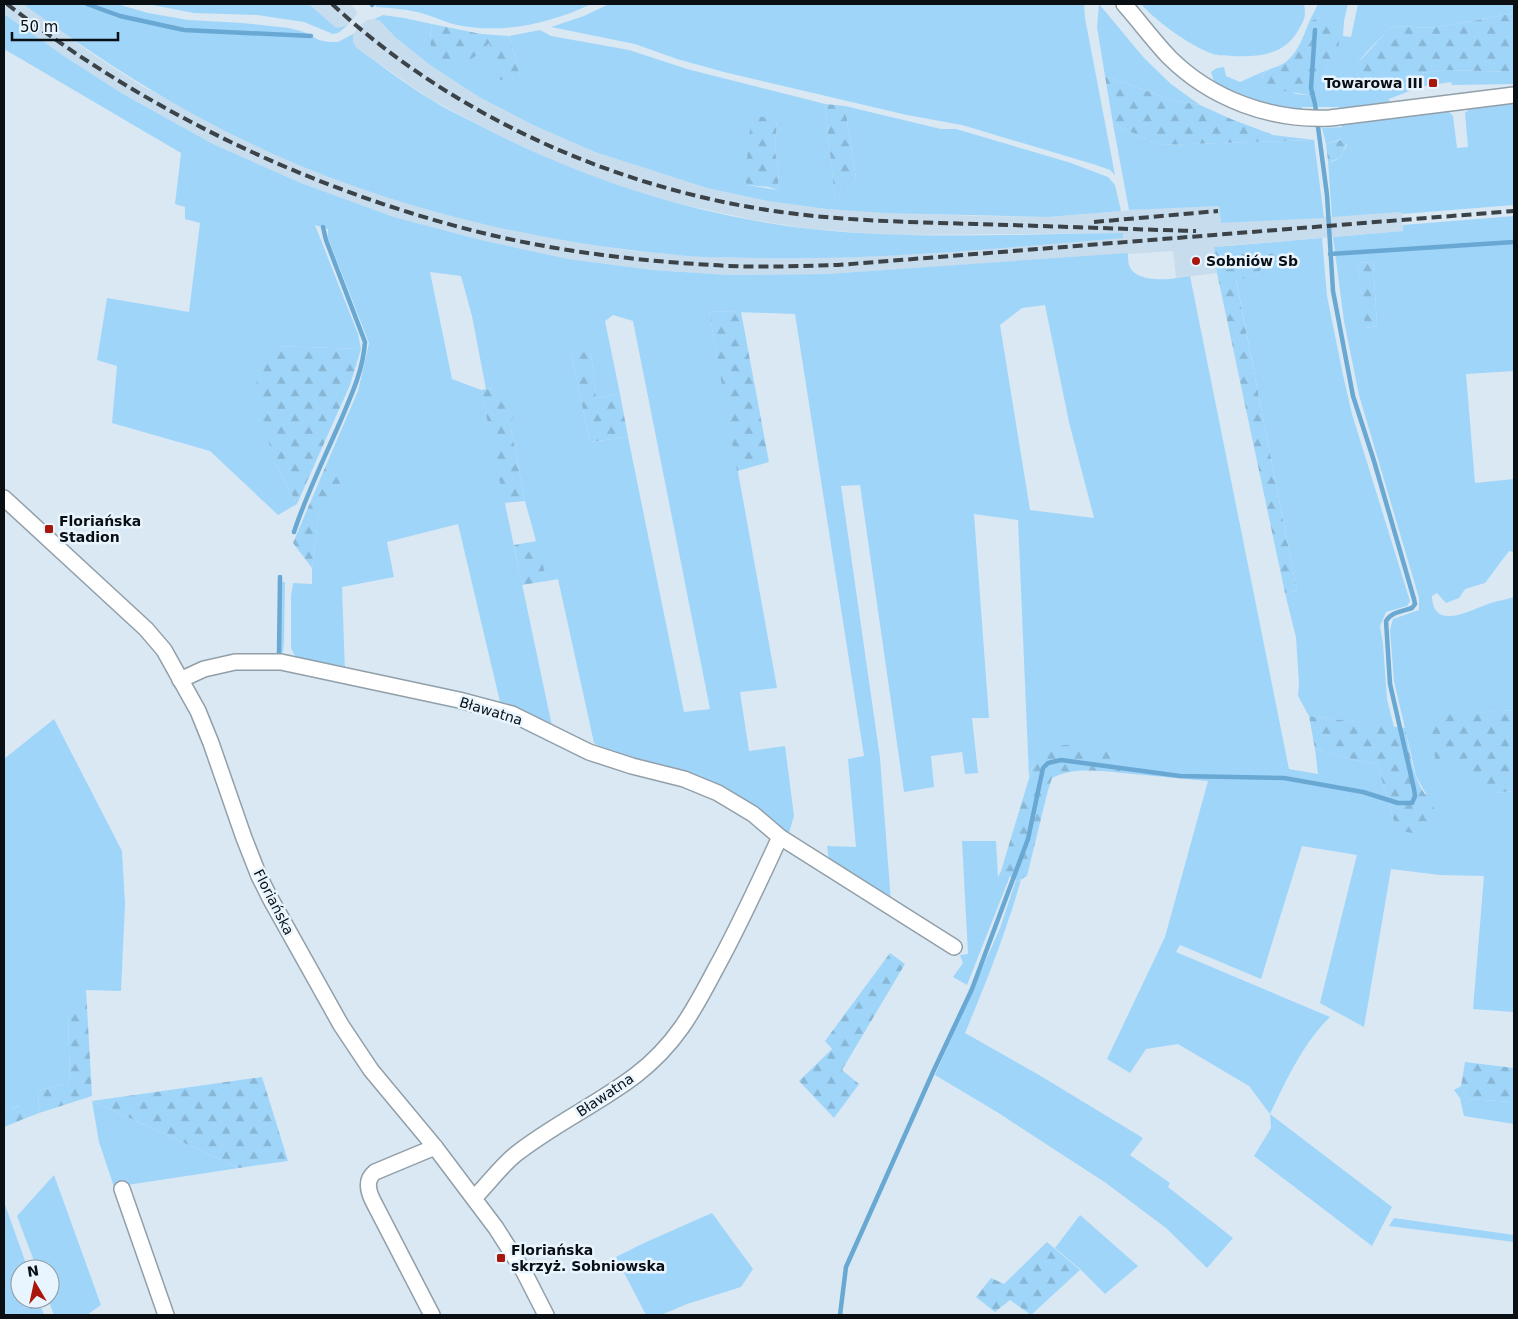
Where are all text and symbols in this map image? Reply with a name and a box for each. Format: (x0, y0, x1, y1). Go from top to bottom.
scale bar (12, 10, 119, 42)
text: 50 m (20, 18, 58, 36)
place label: Towarowa III (1324, 75, 1423, 91)
marker: Towarowa III (1427, 77, 1439, 89)
place label: Sobniów Sb (1206, 253, 1298, 269)
marker: Sobniów Sb (1190, 255, 1202, 267)
place label: Floriańska Stadion (59, 513, 141, 545)
marker: Floriańska Stadion (43, 523, 55, 535)
street label: Bławatna (458, 694, 524, 728)
street label: Floriańska (251, 867, 297, 937)
street label: Bławatna (574, 1070, 636, 1120)
place label: Floriańska skrzyż. Sobniowska (511, 1242, 665, 1274)
marker: Floriańska skrzyż. Sobniowska (495, 1252, 507, 1264)
north arrow (10, 1259, 60, 1309)
text: N (26, 1262, 40, 1280)

